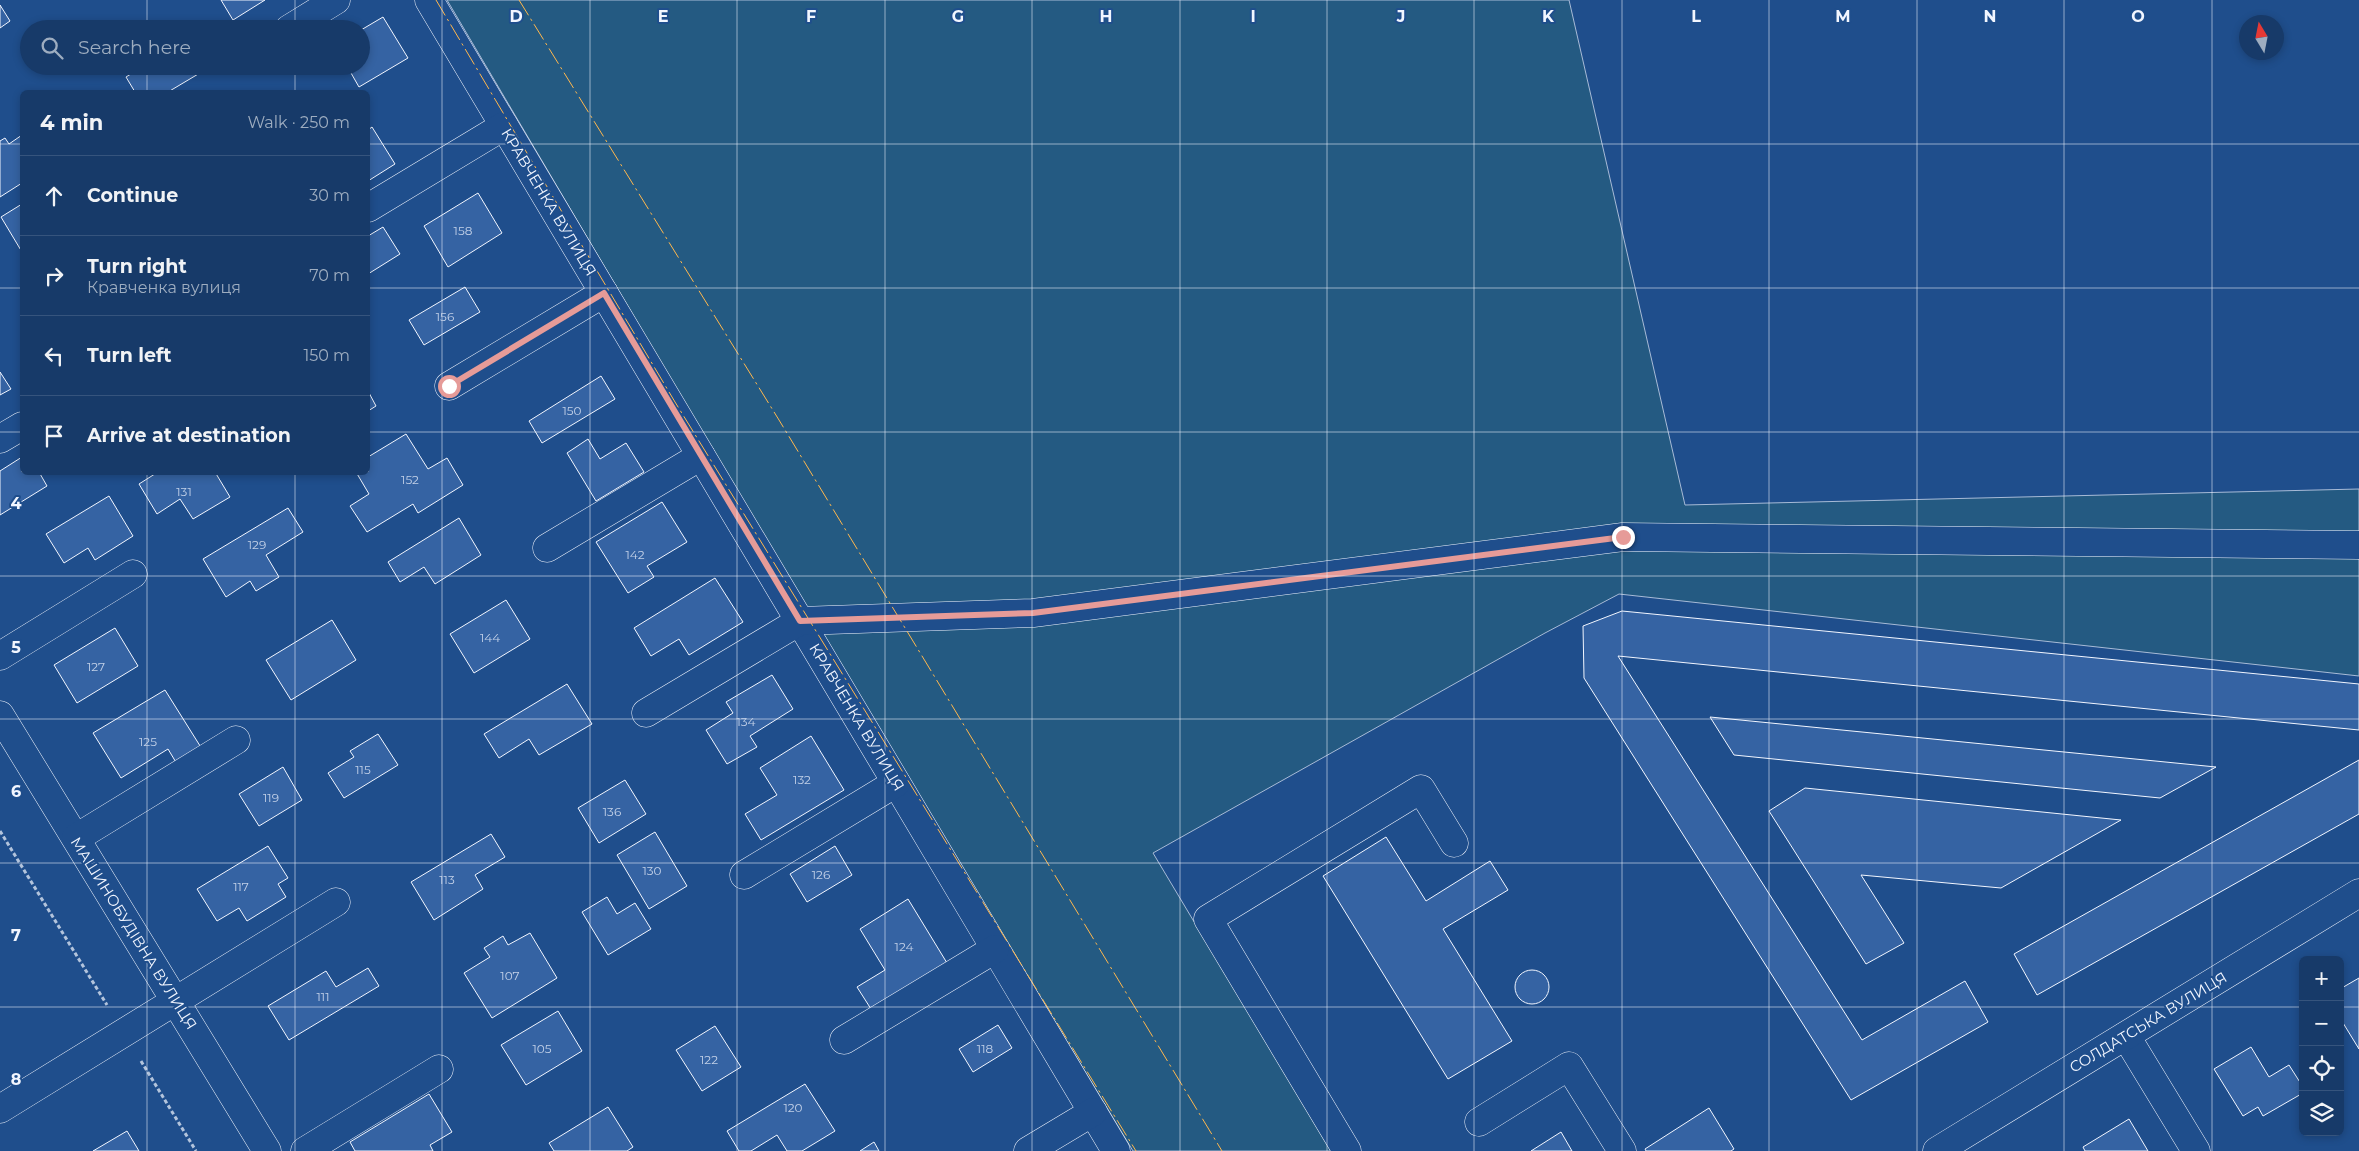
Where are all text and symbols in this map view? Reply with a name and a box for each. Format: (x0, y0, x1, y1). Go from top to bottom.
text: D (509, 7, 523, 26)
text: E (658, 7, 668, 26)
text: F (806, 7, 816, 26)
text: G (952, 7, 964, 26)
text: H (1100, 7, 1112, 26)
text: I (1250, 7, 1256, 26)
text: J (1396, 7, 1405, 26)
text: K (1542, 7, 1555, 26)
text: L (1691, 7, 1701, 26)
text: M (1835, 7, 1851, 26)
text: N (1984, 7, 1996, 26)
text: O (2131, 7, 2145, 26)
north arrow (2239, 15, 2284, 60)
search box (20, 20, 370, 75)
icon: search (38, 34, 66, 62)
text: Search here (78, 36, 191, 59)
text: 4 min (40, 110, 103, 135)
text: Walk · 250 m (247, 113, 350, 132)
street label: КРАВЧЕНКА ВУЛИЦЯ (497, 125, 601, 279)
icon: ahead (40, 182, 68, 210)
text: Continue (87, 184, 178, 207)
text: 30 m (309, 186, 350, 205)
house number: 158 (454, 223, 473, 238)
text: Turn right (87, 255, 187, 278)
icon: right (40, 262, 68, 290)
text: 70 m (309, 266, 350, 285)
text: Кравченка вулиця (87, 278, 241, 297)
house number: 156 (436, 309, 454, 324)
icon: left (40, 342, 68, 370)
text: Turn left (87, 344, 172, 367)
text: 150 m (303, 346, 350, 365)
route start (438, 375, 461, 398)
house number: 150 (562, 403, 582, 418)
icon: arrive (40, 422, 68, 450)
text: Arrive at destination (87, 424, 291, 447)
house number: 152 (401, 472, 419, 487)
house number: 131 (176, 484, 192, 499)
text: 4 (10, 494, 22, 513)
route end (1612, 526, 1635, 549)
house number: 129 (248, 537, 266, 552)
house number: 142 (625, 547, 645, 562)
house number: 144 (480, 630, 500, 645)
text: 5 (11, 638, 21, 657)
street label: КРАВЧЕНКА ВУЛИЦЯ (805, 640, 909, 794)
house number: 127 (87, 659, 105, 674)
house number: 134 (736, 714, 756, 729)
house number: 125 (139, 734, 157, 749)
house number: 115 (355, 762, 371, 777)
house number: 132 (793, 772, 811, 787)
text: 6 (11, 782, 21, 801)
house number: 119 (263, 790, 279, 805)
house number: 136 (603, 804, 621, 819)
street label: МАШИНОБУДІВНА ВУЛИЦЯ (67, 833, 201, 1033)
house number: 130 (642, 863, 662, 878)
house number: 126 (812, 867, 830, 882)
house number: 113 (439, 872, 455, 887)
house number: 117 (233, 879, 249, 894)
text: 7 (11, 926, 21, 945)
house number: 124 (895, 939, 913, 954)
map controls (2299, 956, 2344, 1136)
button: + (2299, 956, 2344, 1001)
street label: СОЛДАТСЬКА ВУЛИЦЯ (2066, 967, 2230, 1077)
house number: 107 (500, 968, 520, 983)
house number: 111 (317, 989, 330, 1004)
button: − (2299, 1001, 2344, 1046)
house number: 105 (532, 1041, 552, 1056)
house number: 118 (977, 1041, 994, 1056)
button: locate (2299, 1046, 2344, 1091)
house number: 122 (700, 1052, 718, 1067)
text: 8 (11, 1070, 21, 1089)
button: layers (2299, 1091, 2344, 1136)
house number: 120 (783, 1100, 803, 1115)

